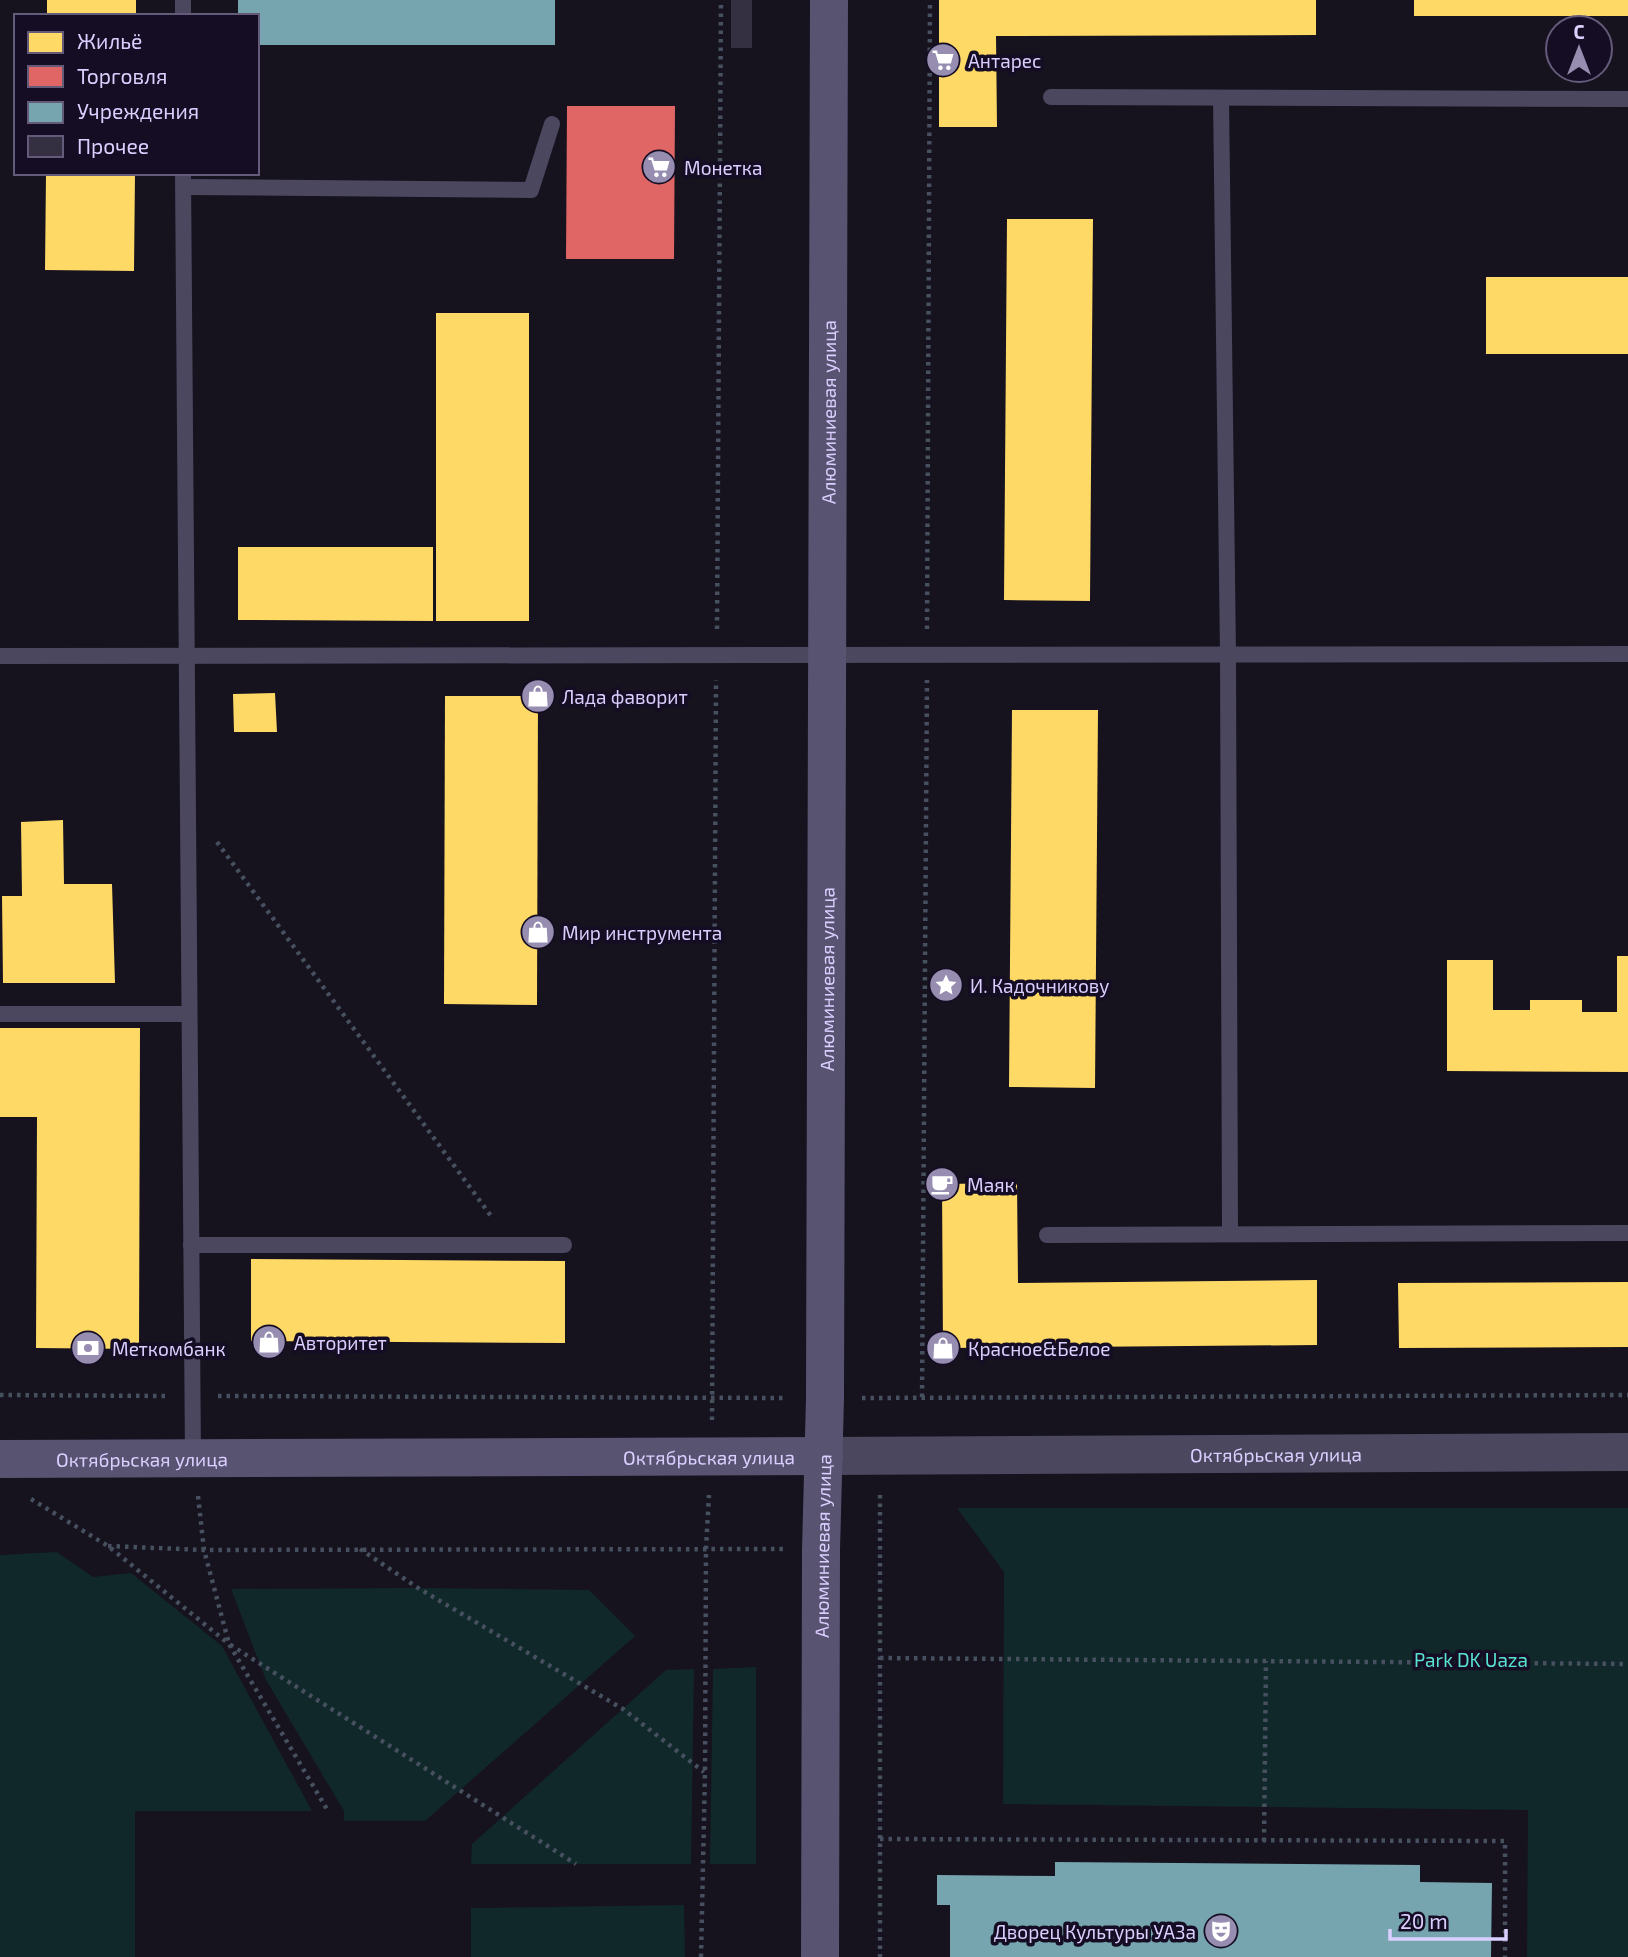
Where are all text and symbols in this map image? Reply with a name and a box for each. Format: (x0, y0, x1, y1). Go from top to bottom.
legend (14, 14, 259, 175)
north arrow (1544, 14, 1614, 84)
text: С (1573, 20, 1585, 43)
text: Жильё (77, 28, 142, 53)
supermarket icon: Антарес (924, 41, 962, 79)
place label: Антарес (968, 49, 1041, 72)
text: Торговля (77, 63, 167, 88)
text: Учреждения (77, 98, 199, 123)
text: Прочее (77, 133, 149, 158)
supermarket icon: Монетка (640, 148, 678, 186)
place label: Монетка (684, 156, 762, 179)
street label: Алюминиевая улица (816, 320, 840, 504)
shop icon: Лада фаворит (519, 677, 557, 715)
place label: Лада фаворит (562, 685, 688, 708)
street label: Алюминиевая улица (814, 887, 839, 1071)
shop icon: Мир инструмента (519, 913, 557, 951)
place label: Мир инструмента (562, 921, 722, 945)
place icon: И. Кадочникову (927, 966, 965, 1004)
place label: И. Кадочникову (970, 974, 1109, 998)
cafe icon: Маяк (923, 1165, 961, 1203)
place label: Маяк (967, 1173, 1015, 1196)
shop icon: Авторитет (250, 1323, 288, 1361)
bank icon: Меткомбанк (69, 1329, 107, 1367)
shop icon: Красное&Белое (924, 1329, 962, 1367)
place label: Авторитет (294, 1331, 387, 1354)
place label: Меткомбанк (112, 1337, 226, 1360)
place label: Красное&Белое (968, 1337, 1111, 1360)
street label: Октябрьская улица (1190, 1442, 1362, 1466)
street label: Октябрьская улица (623, 1445, 795, 1469)
street label: Октябрьская улица (56, 1447, 228, 1471)
street label: Алюминиевая улица (809, 1454, 835, 1638)
park label: Park DK Uaza (1414, 1648, 1528, 1671)
scale bar (1390, 1898, 1506, 1942)
text: 20 m (1400, 1908, 1448, 1933)
theatre icon: Дворец Культуры УАЗа (1202, 1912, 1240, 1950)
place label: Дворец Культуры УАЗа (994, 1920, 1196, 1944)

